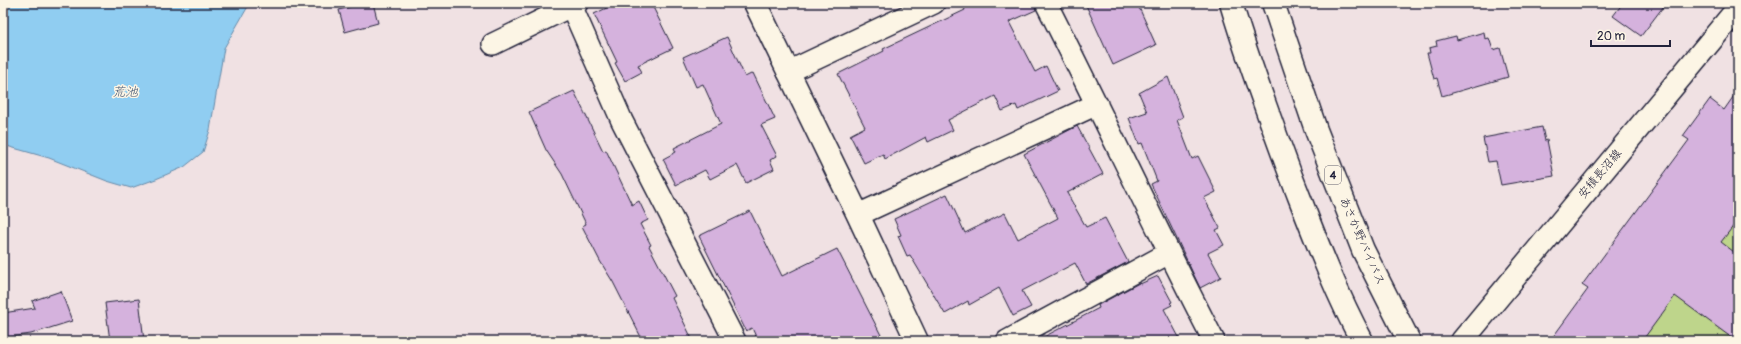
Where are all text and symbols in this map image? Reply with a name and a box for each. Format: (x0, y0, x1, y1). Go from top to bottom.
scale bar (1591, 22, 1670, 48)
text: 20 m (1597, 29, 1626, 44)
water label: 荒池 (112, 84, 139, 100)
street label: 安積長沼線 (1575, 146, 1625, 202)
road number: 4 (1325, 166, 1341, 184)
street label: あさか野バイパス (1336, 195, 1388, 287)

